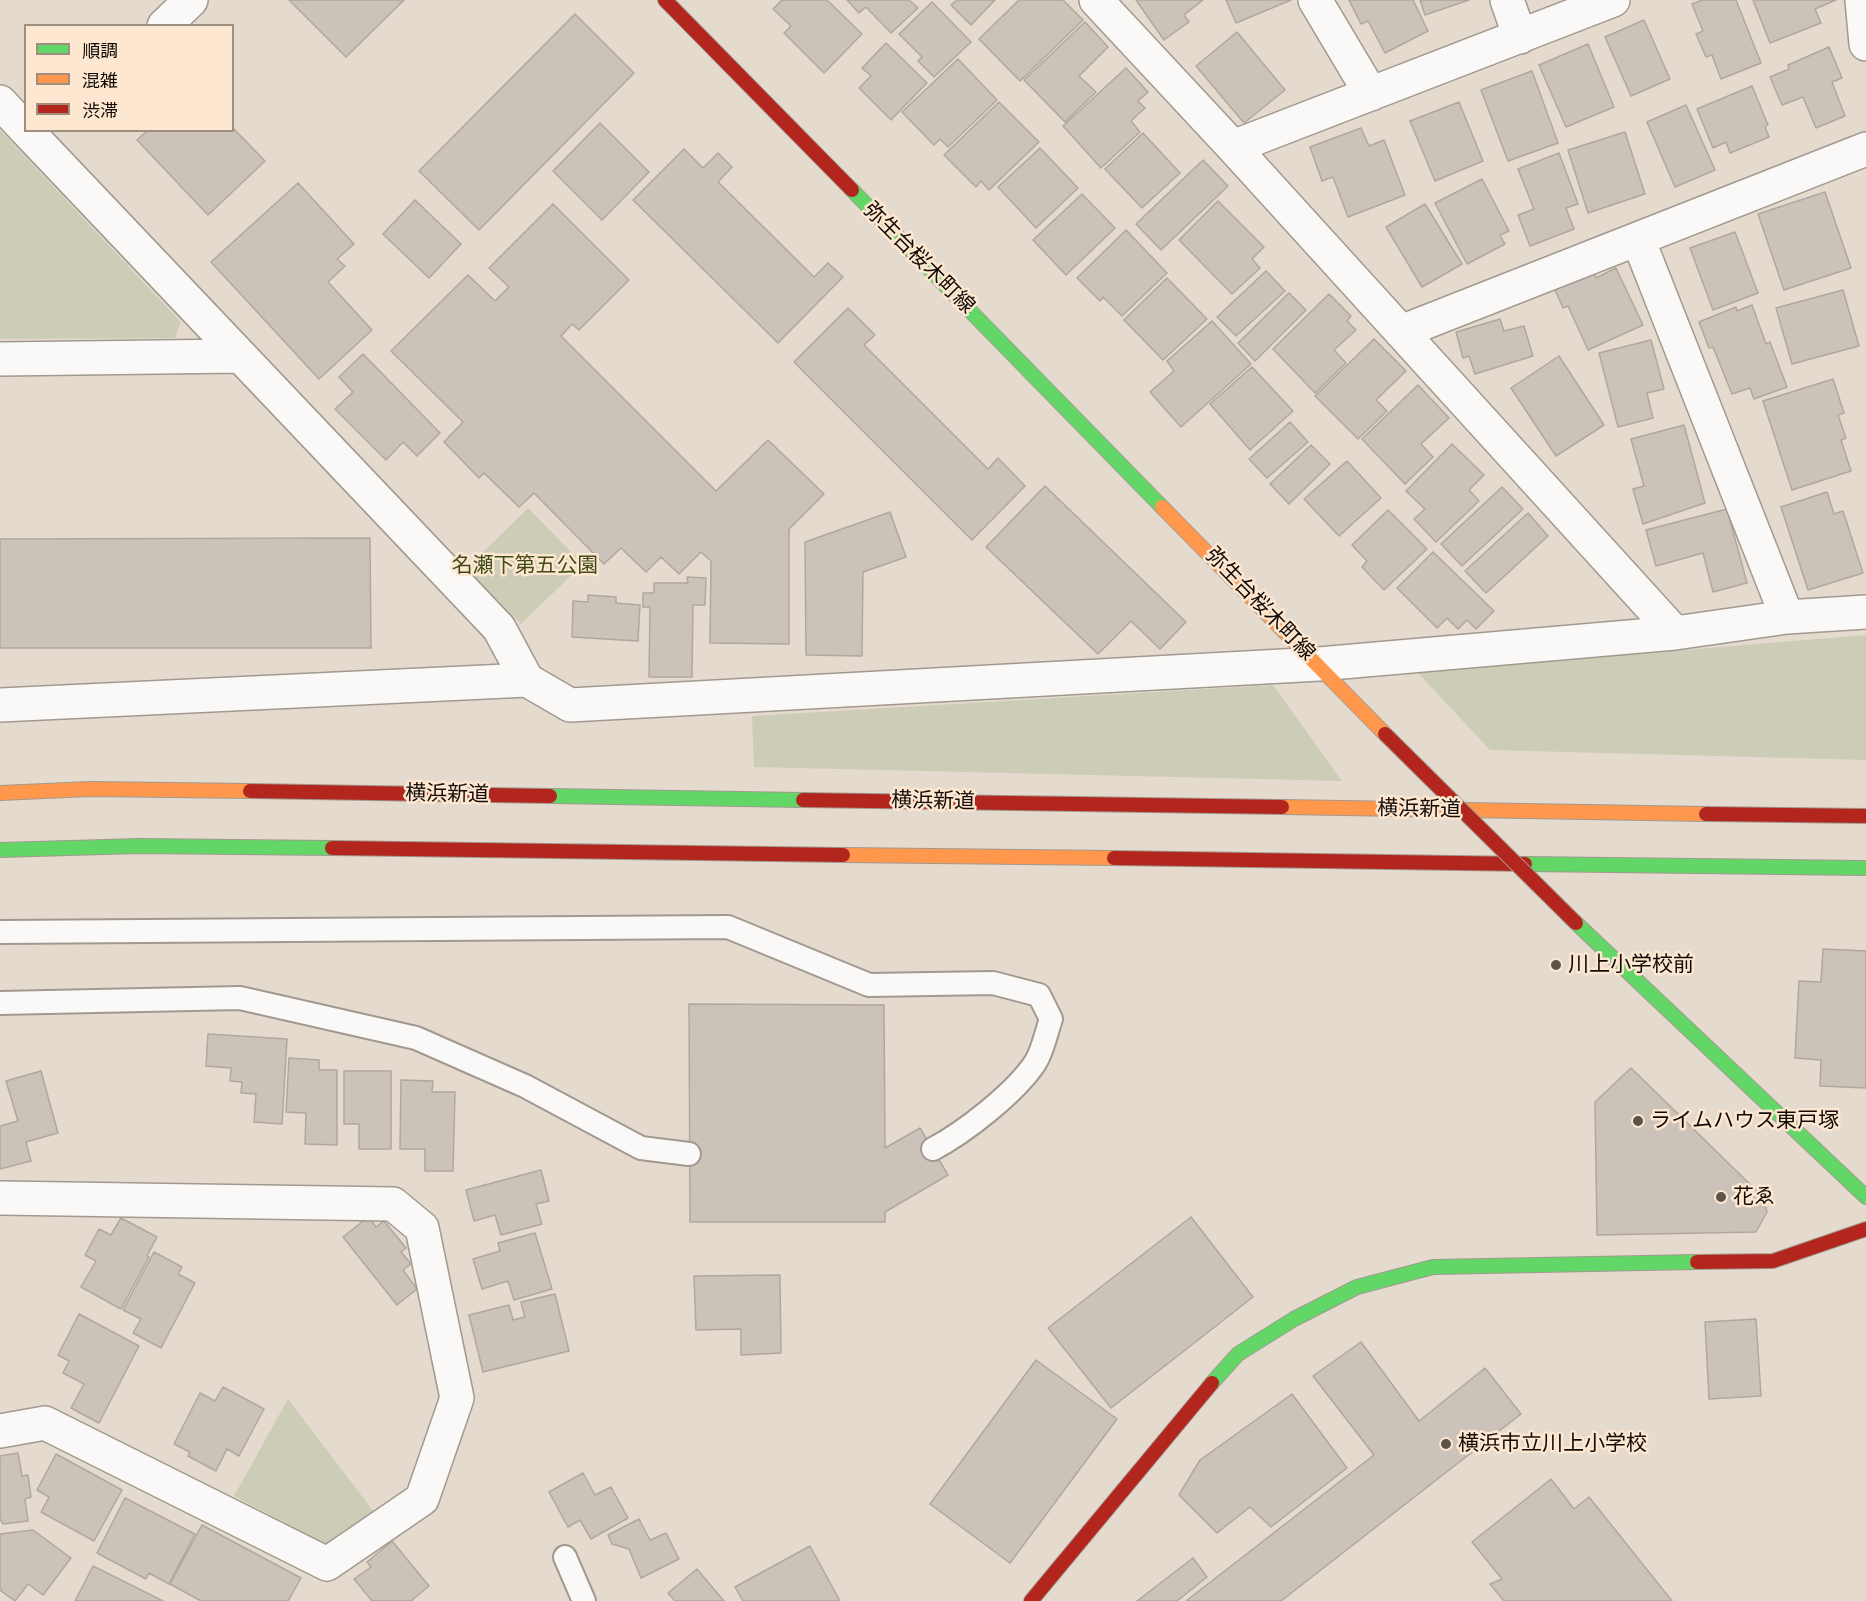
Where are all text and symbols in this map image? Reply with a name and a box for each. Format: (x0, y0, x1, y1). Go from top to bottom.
legend (24, 24, 234, 132)
text: 順調 (82, 43, 118, 61)
text: 混雑 (82, 73, 118, 91)
text: 渋滞 (82, 103, 118, 121)
street label: 弥生台桜木町線 (858, 197, 980, 319)
street label: 弥生台桜木町線 (1200, 542, 1320, 666)
park label: 名瀬下第五公園 (452, 553, 598, 579)
street label: 横浜新道 (405, 781, 489, 807)
street label: 横浜新道 (891, 788, 975, 814)
street label: 横浜新道 (1377, 796, 1461, 822)
place label: 川上小学校前 (1568, 952, 1694, 978)
marker: 川上小学校前 (1549, 958, 1563, 972)
place label: ライムハウス東戸塚 (1650, 1108, 1839, 1134)
marker: ライムハウス東戸塚 (1631, 1114, 1645, 1128)
place label: 花ゑ (1733, 1184, 1775, 1210)
marker: 花ゑ (1714, 1190, 1728, 1204)
place label: 横浜市立川上小学校 (1458, 1431, 1647, 1457)
marker: 横浜市立川上小学校 (1439, 1437, 1453, 1451)

